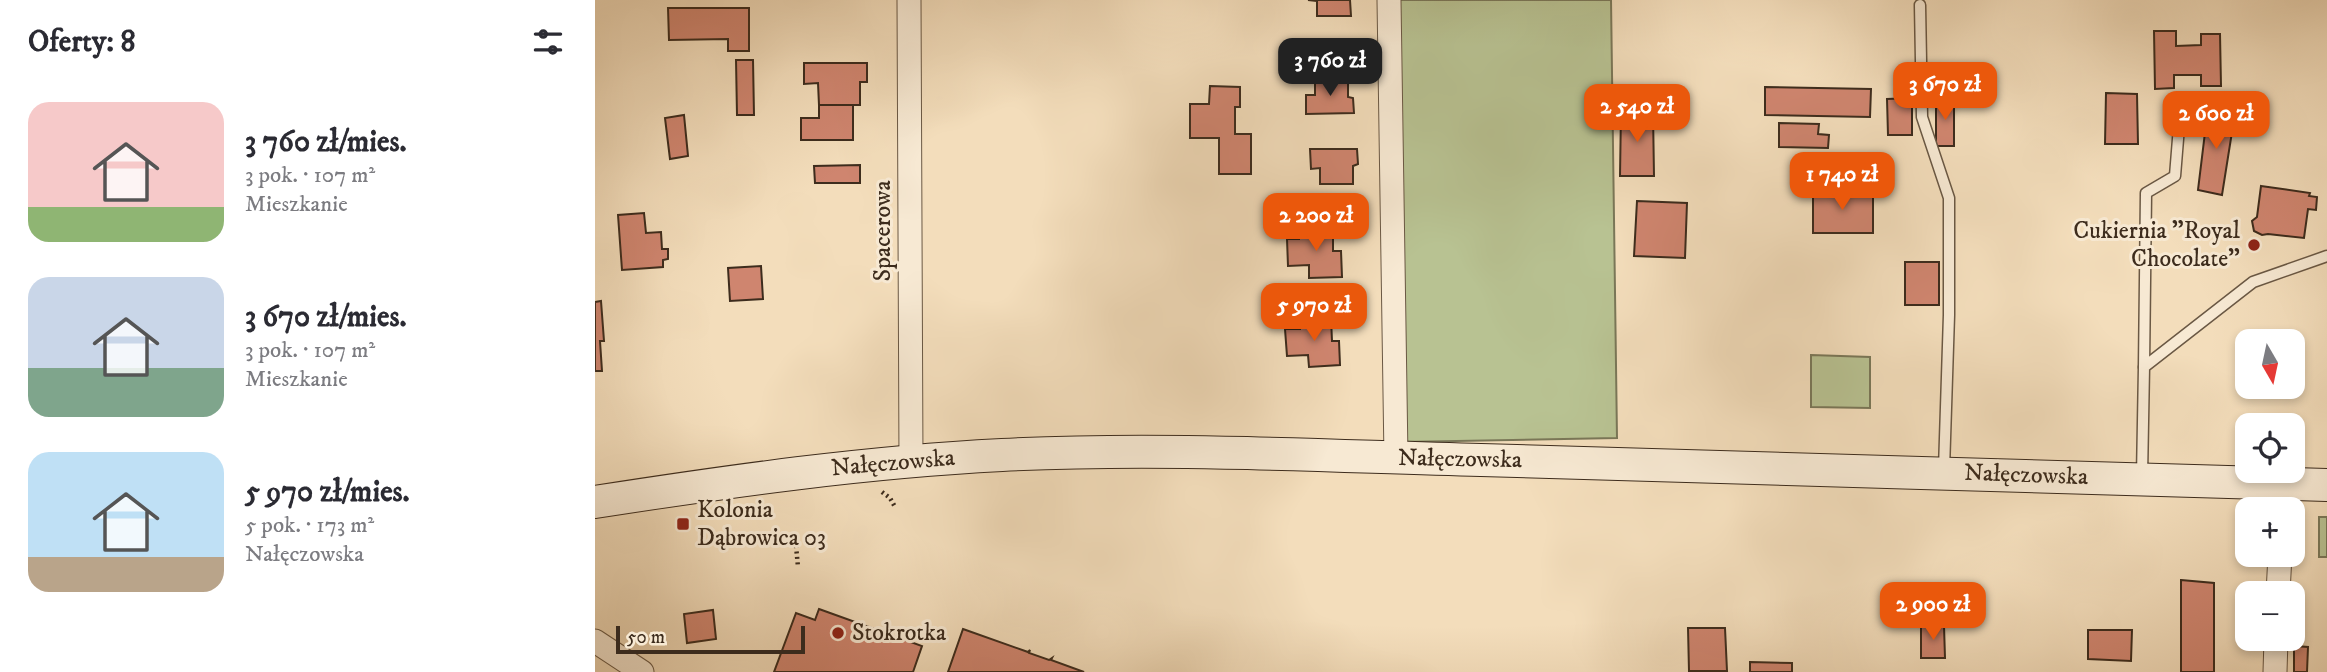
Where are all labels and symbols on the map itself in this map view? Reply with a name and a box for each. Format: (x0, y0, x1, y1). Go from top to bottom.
pin: 3 760 zł (1258, 38, 1402, 98)
pin: 3 670 zł (1873, 62, 2017, 122)
pin: 2 540 zł (1565, 85, 1709, 144)
pin: 2 600 zł (2144, 92, 2288, 151)
pin: 1 740 zł (1770, 152, 1914, 212)
street label: Spacerowa (868, 180, 898, 282)
pin: 2 200 zł (1244, 194, 1388, 253)
place label: Cukiernia "Royal Chocolate" (2073, 216, 2241, 274)
marker: Cukiernia "Royal Chocolate" (2246, 237, 2262, 253)
pin: 5 970 zł (1242, 284, 1386, 343)
north arrow (2235, 329, 2305, 399)
street label: Nałęczowska (830, 443, 957, 483)
street label: Nałęczowska (1398, 443, 1523, 475)
street label: Nałęczowska (1963, 458, 2089, 492)
place label: Kolonia Dąbrowica 03 (697, 495, 826, 553)
marker: Kolonia Dąbrowica 03 (675, 516, 691, 532)
pin: 2 900 zł (1861, 582, 2005, 642)
place label: Stokrotka (852, 618, 947, 648)
scale bar (616, 623, 805, 655)
marker: Stokrotka (830, 625, 846, 641)

